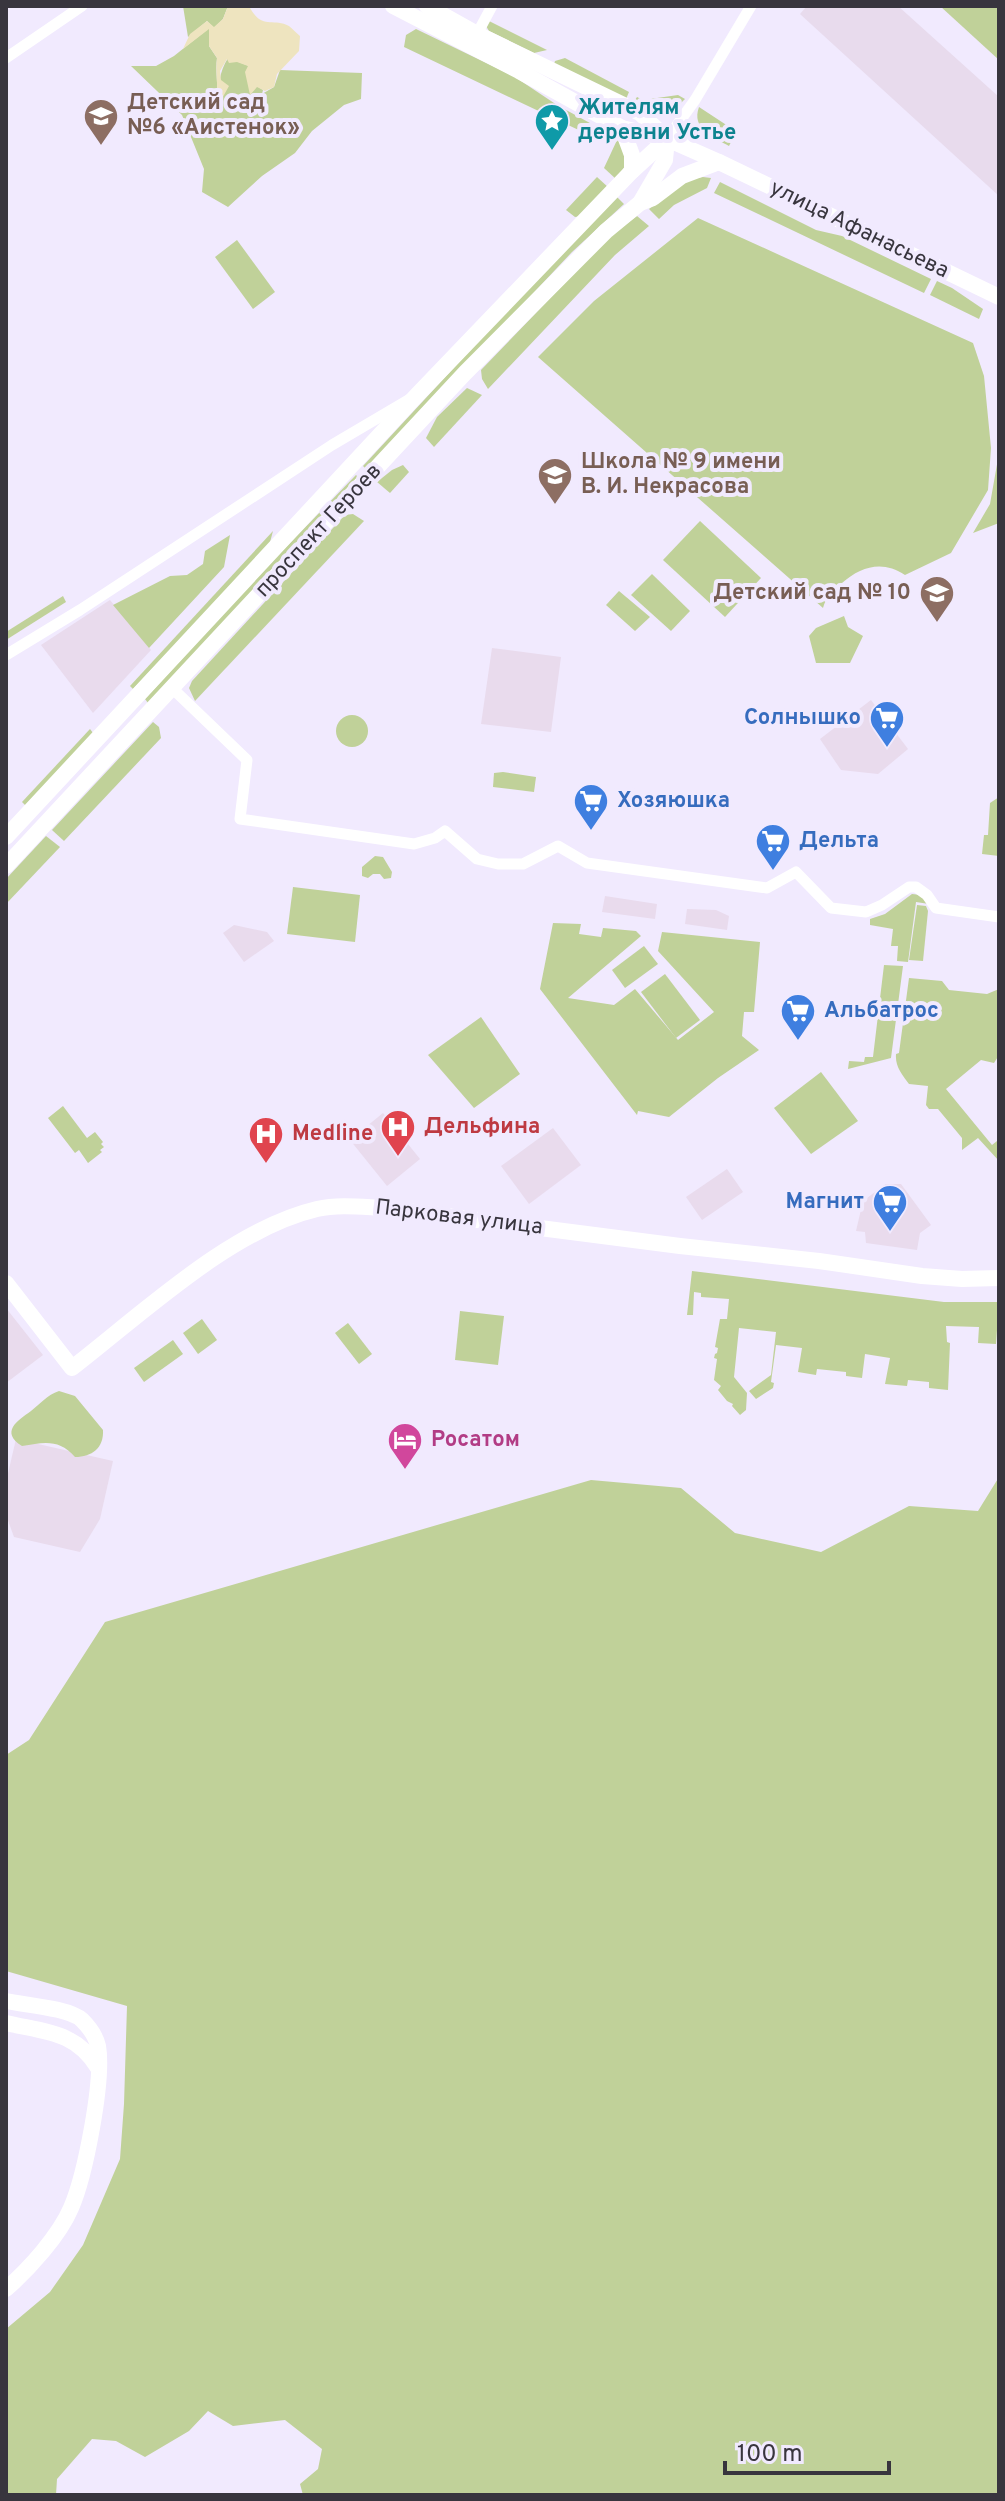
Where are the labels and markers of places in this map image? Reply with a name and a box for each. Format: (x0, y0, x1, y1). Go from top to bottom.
place label: Детский сад №6 «Аистенок» (127, 90, 300, 142)
place label: Жителям деревни Устье (578, 95, 736, 147)
school or university icon: Детский сад №6 «Аистенок» (82, 97, 120, 147)
place icon: Жителям деревни Устье (533, 102, 571, 152)
place label: Школа № 9 имени В. И. Некрасова (581, 449, 781, 501)
school or university icon: Школа № 9 имени В. И. Некрасова (536, 456, 574, 506)
school or university icon: Детский сад № 10 (918, 574, 956, 624)
place label: Детский сад № 10 (713, 580, 911, 607)
supermarket icon: Солнышко (868, 699, 906, 749)
place label: Солнышко (744, 705, 861, 732)
supermarket icon: Хозяюшка (572, 782, 610, 832)
place label: Хозяюшка (617, 788, 730, 815)
supermarket icon: Дельта (754, 822, 792, 872)
place label: Дельта (799, 828, 879, 855)
supermarket icon: Альбатрос (779, 992, 817, 1042)
place label: Альбатрос (824, 998, 939, 1025)
hospital icon: Дельфина (379, 1108, 417, 1158)
place label: Дельфина (424, 1114, 540, 1141)
hospital icon: Medline (247, 1115, 285, 1165)
place label: Medline (292, 1121, 373, 1148)
supermarket icon: Магнит (871, 1183, 909, 1233)
place label: Магнит (786, 1189, 864, 1216)
hotel icon: Росатом (386, 1421, 424, 1471)
place label: Росатом (431, 1427, 520, 1454)

